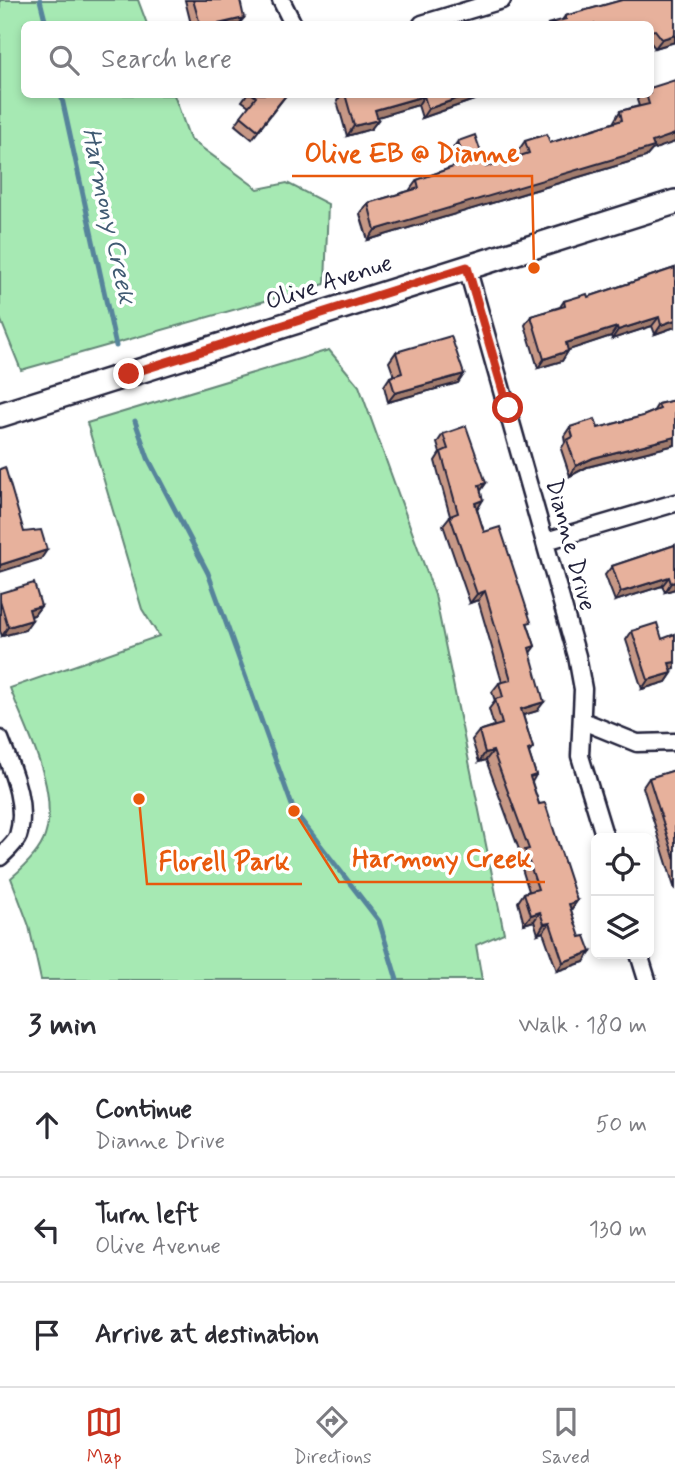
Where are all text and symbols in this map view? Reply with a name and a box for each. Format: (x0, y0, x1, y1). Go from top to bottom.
search box (21, 21, 654, 98)
icon: search (45, 41, 83, 79)
text: Search here (101, 43, 232, 77)
water label: Harmony Creek (73, 125, 144, 309)
callout: Olive EB @ Dianne (292, 129, 532, 176)
text: Olive EB @ Dianne (305, 138, 519, 172)
street label: Olive Avenue (262, 248, 396, 318)
route end (113, 358, 144, 389)
route start (492, 392, 523, 423)
street label: Dianne Drive (537, 475, 603, 615)
map controls (591, 833, 654, 959)
button: locate (591, 833, 654, 896)
callout: Harmony Creek (339, 835, 545, 882)
callout: Florell Park (147, 837, 302, 884)
text: Harmony Creek (352, 843, 532, 877)
text: Florell Park (158, 846, 290, 880)
button: layers (591, 896, 654, 959)
text: 3 min (28, 1006, 97, 1045)
text: Walk · 180 m (518, 1011, 647, 1041)
text: Continue (95, 1093, 192, 1127)
icon: ahead (28, 1106, 66, 1144)
text: 50 m (596, 1110, 647, 1140)
text: Dianne Drive (95, 1127, 225, 1157)
text: Turn left (95, 1198, 199, 1232)
icon: left (28, 1211, 66, 1249)
text: 130 m (589, 1215, 647, 1245)
text: Olive Avenue (95, 1232, 221, 1262)
icon: arrive (28, 1316, 66, 1354)
text: Arrive at destination (95, 1318, 319, 1352)
tab: Map (85, 1403, 123, 1470)
tab: Directions (293, 1403, 372, 1470)
tab: Saved (542, 1403, 590, 1470)

